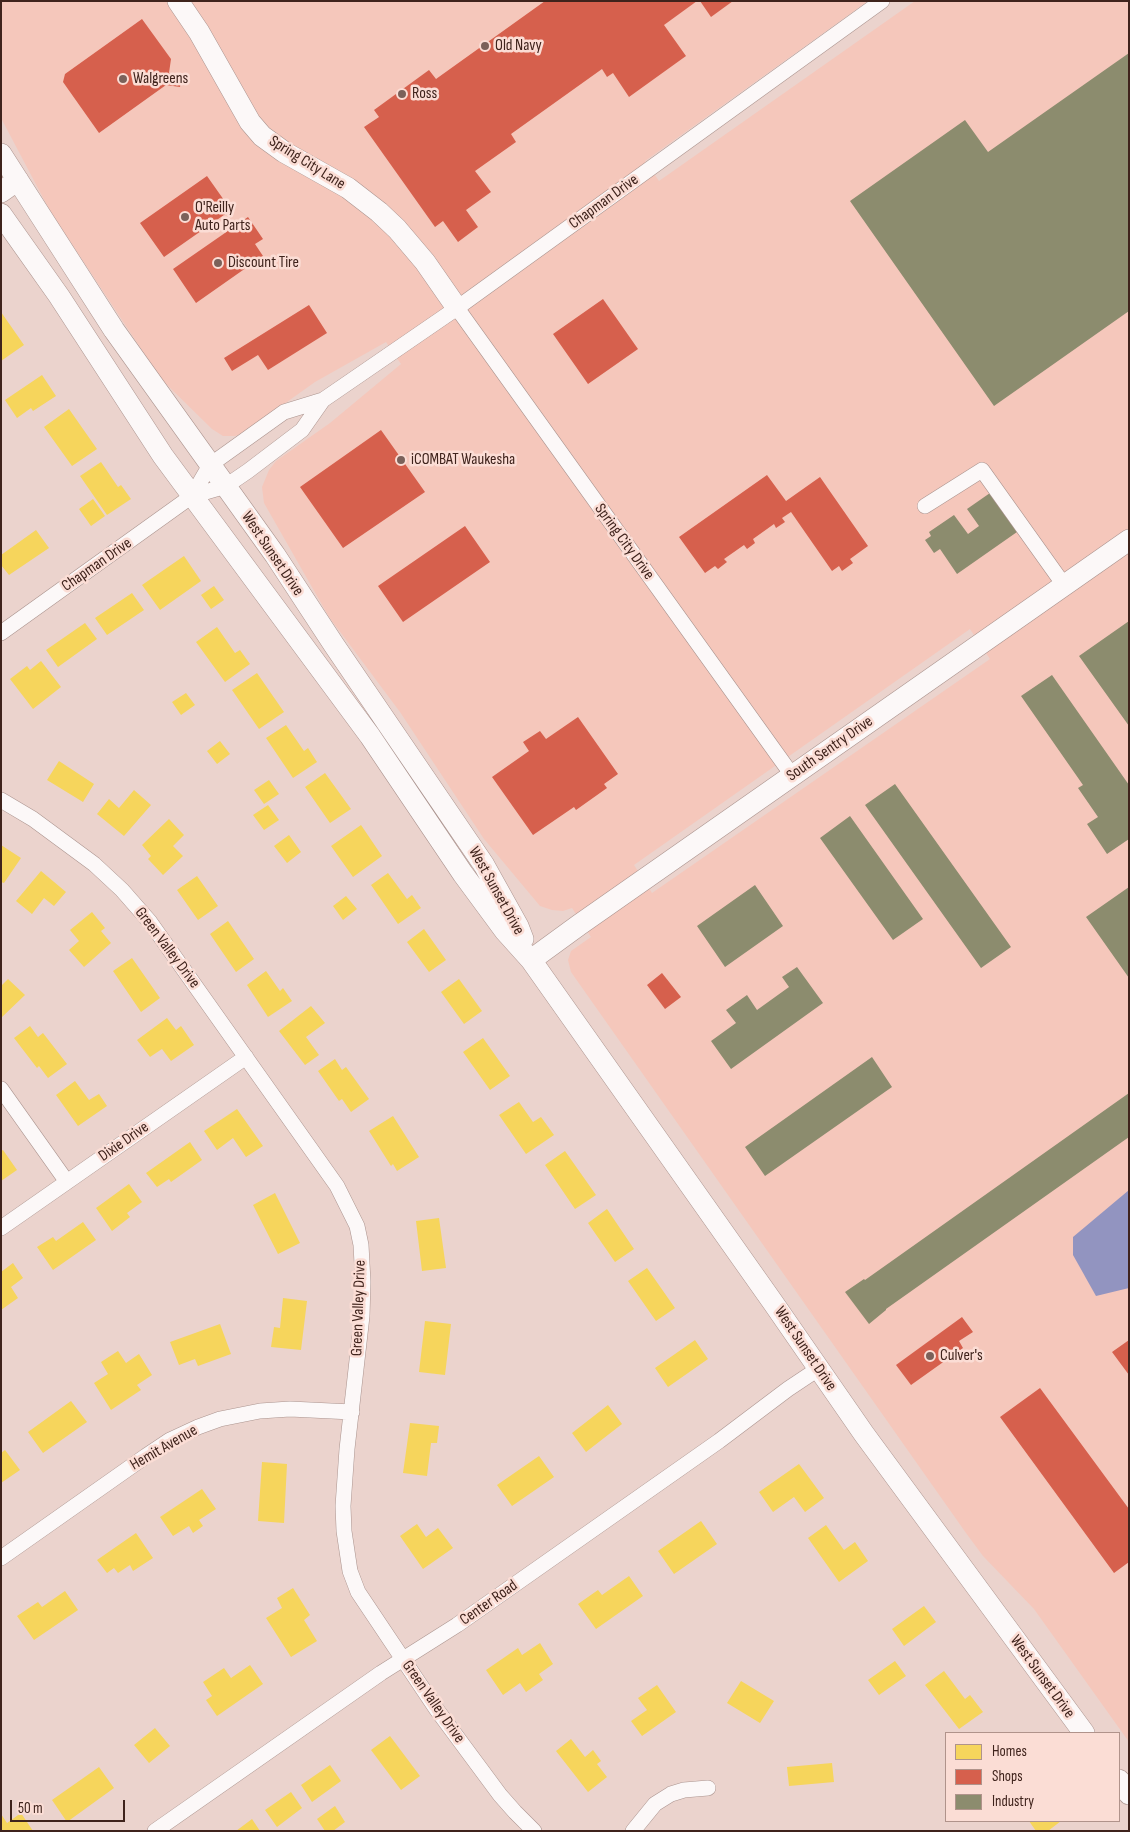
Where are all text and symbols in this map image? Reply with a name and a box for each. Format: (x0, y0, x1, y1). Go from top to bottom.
place label: Old Navy (495, 36, 542, 56)
marker: Old Navy (479, 40, 491, 52)
place label: Walgreens (133, 69, 188, 89)
marker: Walgreens (117, 73, 129, 85)
place label: Ross (412, 84, 437, 104)
marker: Ross (396, 88, 408, 100)
street label: Spring City Lane (265, 132, 349, 194)
street label: Chapman Drive (566, 170, 642, 234)
place label: O'Reilly Auto Parts (195, 198, 250, 236)
marker: O'Reilly Auto Parts (179, 211, 191, 223)
place label: Discount Tire (228, 253, 299, 273)
marker: Discount Tire (212, 257, 224, 269)
place label: iCOMBAT Waukesha (411, 450, 515, 470)
marker: iCOMBAT Waukesha (395, 454, 407, 466)
street label: Spring City Drive (590, 500, 658, 584)
street label: West Sunset Drive (237, 508, 307, 600)
street label: Chapman Drive (58, 534, 136, 596)
street label: South Sentry Drive (783, 712, 877, 786)
street label: West Sunset Drive (464, 844, 528, 938)
street label: Green Valley Drive (130, 904, 204, 992)
street label: Dixie Drive (95, 1118, 153, 1166)
street label: Green Valley Drive (348, 1259, 370, 1357)
street label: West Sunset Drive (770, 1303, 840, 1395)
place label: Culver's (940, 1346, 983, 1366)
marker: Culver's (924, 1350, 936, 1362)
street label: Hemit Avenue (127, 1421, 201, 1475)
street label: Center Road (456, 1576, 522, 1630)
street label: West Sunset Drive (1006, 1632, 1078, 1722)
street label: Green Valley Drive (397, 1657, 469, 1747)
legend (945, 1732, 1120, 1822)
text: Homes (992, 1742, 1027, 1761)
text: Shops (992, 1767, 1023, 1786)
scale bar (12, 1790, 128, 1822)
text: Industry (992, 1792, 1034, 1811)
text: 50 m (18, 1799, 43, 1818)

